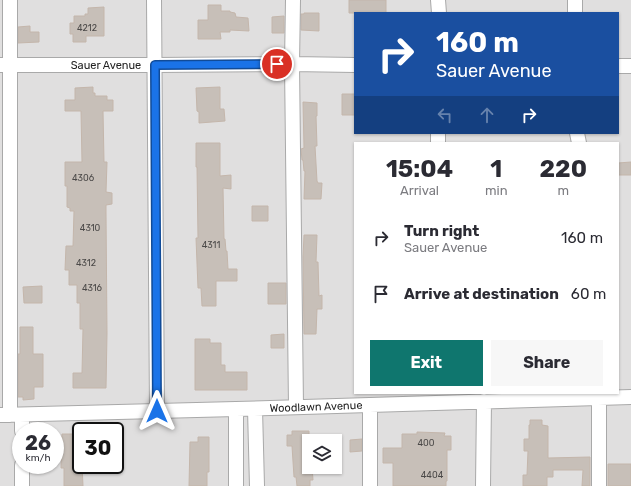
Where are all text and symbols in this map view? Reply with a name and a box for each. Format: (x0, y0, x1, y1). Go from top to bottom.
house number: 4212 (77, 23, 97, 33)
text: 160 m (436, 26, 519, 59)
icon: right (370, 28, 422, 80)
pin (260, 47, 294, 81)
icon: arrive (266, 53, 288, 75)
street label: Sauer Avenue (71, 59, 141, 72)
text: Sauer Avenue (436, 60, 551, 82)
icon: left (434, 104, 456, 126)
icon: ahead (476, 104, 498, 126)
icon: right (518, 104, 540, 126)
text: 15:04 (386, 155, 453, 183)
text: 1 (490, 155, 502, 183)
text: 220 (540, 155, 587, 183)
house number: 4306 (72, 173, 95, 183)
text: Arrival (400, 183, 439, 198)
text: min (485, 183, 508, 198)
text: m (558, 183, 569, 198)
text: Turn right (404, 222, 479, 240)
house number: 4310 (80, 223, 100, 233)
icon: right (370, 227, 392, 249)
text: 160 m (561, 229, 603, 247)
house number: 4311 (202, 240, 220, 250)
text: Sauer Avenue (404, 240, 487, 255)
house number: 4312 (76, 258, 96, 268)
house number: 4316 (82, 283, 103, 293)
icon: arrive (370, 283, 392, 305)
text: Arrive at destination (404, 285, 559, 303)
text: 60 m (571, 285, 606, 303)
button: Exit (370, 340, 483, 386)
button: Share (491, 340, 603, 386)
position arrow (136, 390, 178, 432)
street label: Woodlawn Avenue (269, 399, 363, 415)
speed limit sign: 30 (72, 422, 124, 474)
text: 26 (25, 431, 51, 455)
map controls (302, 434, 342, 474)
button: layers (302, 434, 342, 474)
house number: 400 (417, 438, 435, 448)
text: km/h (26, 452, 50, 464)
house number: 4404 (421, 470, 444, 480)

